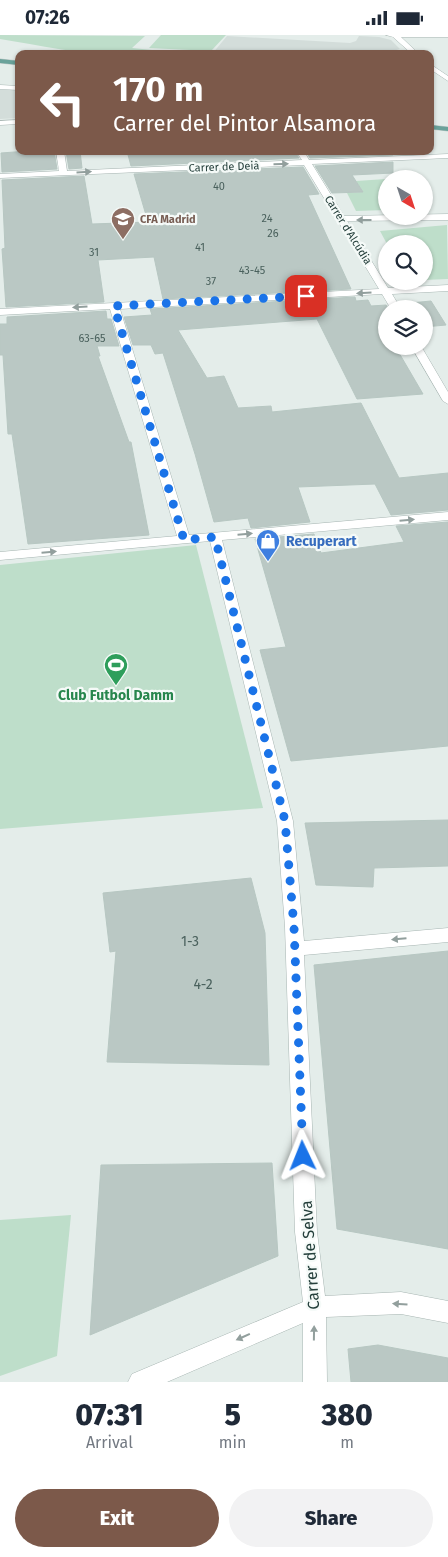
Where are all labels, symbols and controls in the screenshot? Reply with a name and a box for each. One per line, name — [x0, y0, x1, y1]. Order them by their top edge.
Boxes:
text: 07:26 — [25, 6, 70, 29]
text: 170 m — [113, 68, 204, 110]
icon: left — [30, 70, 95, 135]
text: Carrer del Pintor Alsamora — [113, 110, 376, 137]
street label: Carrer de Deià — [188, 159, 260, 175]
one-way arrow — [273, 160, 289, 168]
one-way arrow — [76, 168, 92, 176]
north arrow — [378, 170, 432, 225]
map controls — [378, 170, 433, 355]
house number: 40 — [213, 180, 225, 193]
street label: Carrer d'Alcúdia — [322, 193, 374, 267]
school or university icon: CFA Madrid — [110, 206, 136, 240]
house number: 24 — [262, 212, 273, 225]
place label: CFA Madrid — [140, 213, 196, 226]
one-way arrow — [356, 216, 372, 224]
house number: 26 — [267, 227, 279, 240]
button: search — [378, 235, 433, 290]
house number: 41 — [195, 241, 205, 254]
house number: 31 — [89, 246, 99, 259]
house number: 43-45 — [239, 264, 266, 277]
house number: 37 — [206, 275, 216, 288]
pin — [285, 275, 327, 317]
icon: arrive — [292, 282, 320, 310]
one-way arrow — [356, 289, 372, 297]
button: layers — [378, 300, 433, 355]
one-way arrow — [71, 304, 87, 312]
house number: 63-65 — [79, 332, 106, 345]
one-way arrow — [399, 516, 415, 524]
shop icon: Recuperart — [255, 528, 281, 562]
one-way arrow — [238, 530, 254, 538]
place label: Recuperart — [286, 533, 357, 550]
one-way arrow — [41, 548, 57, 556]
sports icon: Club Futbol Damm — [103, 652, 129, 686]
place label: Club Futbol Damm — [58, 687, 174, 704]
house number: 1-3 — [181, 933, 199, 950]
one-way arrow — [391, 935, 407, 943]
house number: 4-2 — [193, 976, 213, 993]
position arrow — [276, 1129, 328, 1181]
street label: Carrer de Selva — [297, 1200, 323, 1310]
one-way arrow — [392, 1300, 408, 1308]
one-way arrow — [310, 1325, 318, 1341]
one-way arrow — [236, 1333, 250, 1341]
text: 07:31 — [75, 1397, 144, 1433]
text: 5 — [224, 1397, 241, 1433]
text: 380 — [322, 1397, 373, 1433]
text: Arrival — [86, 1433, 133, 1452]
text: min — [219, 1433, 246, 1452]
text: m — [340, 1433, 354, 1452]
button: Exit — [15, 1489, 219, 1547]
button: Share — [229, 1489, 433, 1547]

